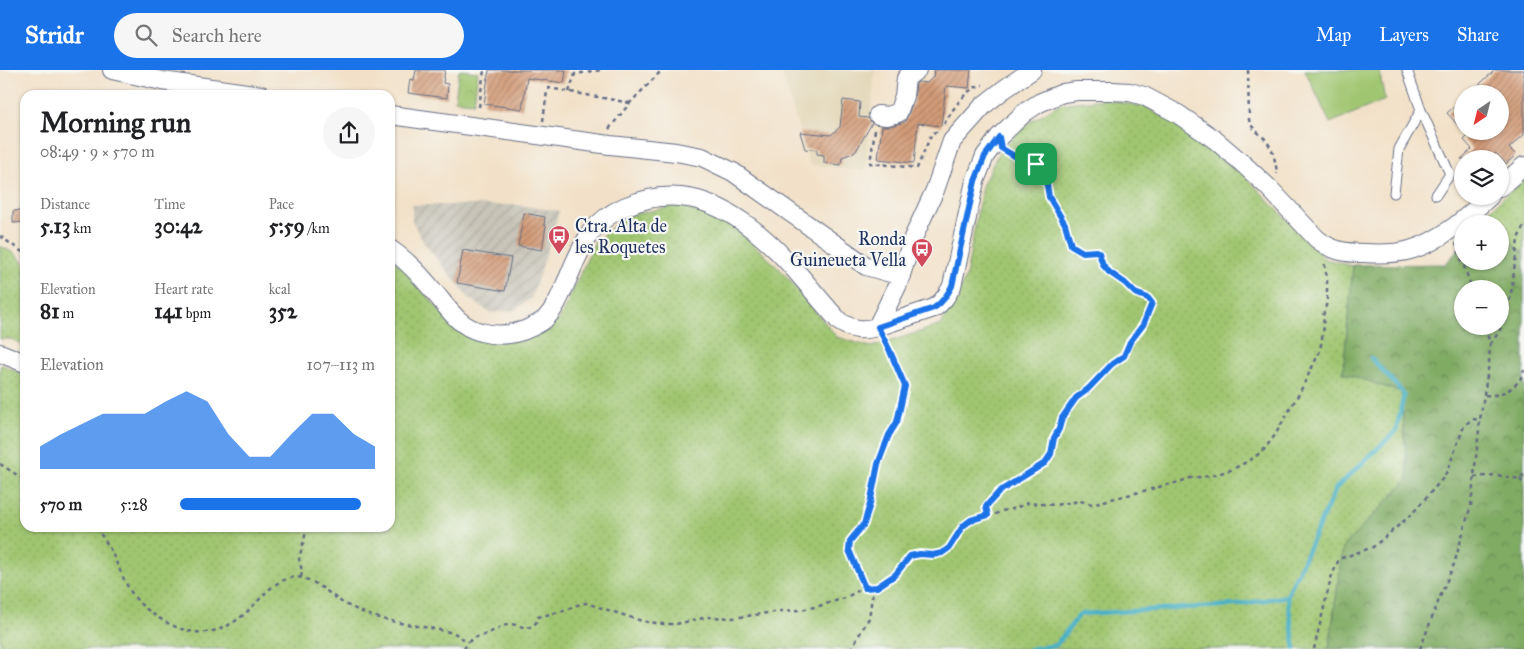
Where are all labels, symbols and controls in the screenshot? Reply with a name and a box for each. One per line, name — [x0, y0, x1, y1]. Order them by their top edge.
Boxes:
search box — [114, 13, 464, 58]
text: Stridr — [25, 20, 84, 50]
icon: search — [132, 21, 160, 49]
text: Search here — [172, 24, 262, 47]
text: Map — [1316, 24, 1351, 46]
text: Layers — [1379, 24, 1429, 46]
text: Share — [1457, 24, 1499, 46]
north arrow — [1454, 85, 1509, 140]
map controls — [1454, 85, 1509, 335]
text: Morning run — [40, 105, 191, 140]
button: share — [323, 107, 375, 159]
text: 08:49 · 9 × 570 m — [40, 142, 155, 161]
pin — [1015, 143, 1057, 185]
icon: arrive — [1022, 150, 1050, 178]
button: layers — [1454, 150, 1509, 205]
text: Distance — [40, 196, 90, 213]
text: Time — [154, 196, 185, 213]
text: Pace — [269, 196, 294, 213]
text: 5.13 — [40, 213, 70, 239]
text: 30:42 — [154, 213, 202, 239]
text: 5:59 — [269, 213, 305, 239]
place label: Ctra. Alta de les Roquetes — [575, 215, 667, 259]
button: + — [1454, 215, 1509, 270]
text: km — [70, 220, 92, 237]
text: /km — [305, 220, 330, 237]
bus stop icon: Ctra. Alta de les Roquetes — [547, 224, 571, 255]
place label: Ronda Guineueta Vella — [790, 228, 906, 271]
bus stop icon: Ronda Guineueta Vella — [910, 237, 934, 268]
button: − — [1454, 280, 1509, 335]
text: Elevation — [40, 281, 96, 298]
text: Heart rate — [154, 281, 213, 298]
text: kcal — [269, 281, 291, 298]
text: 81 — [40, 298, 59, 324]
text: 141 — [154, 298, 183, 324]
text: 352 — [269, 298, 297, 324]
text: m — [59, 305, 74, 322]
text: bpm — [183, 305, 211, 322]
text: Elevation — [40, 355, 104, 374]
text: 107–113 m — [307, 355, 375, 374]
text: 570 m — [40, 495, 82, 514]
text: 5:28 — [120, 495, 148, 514]

